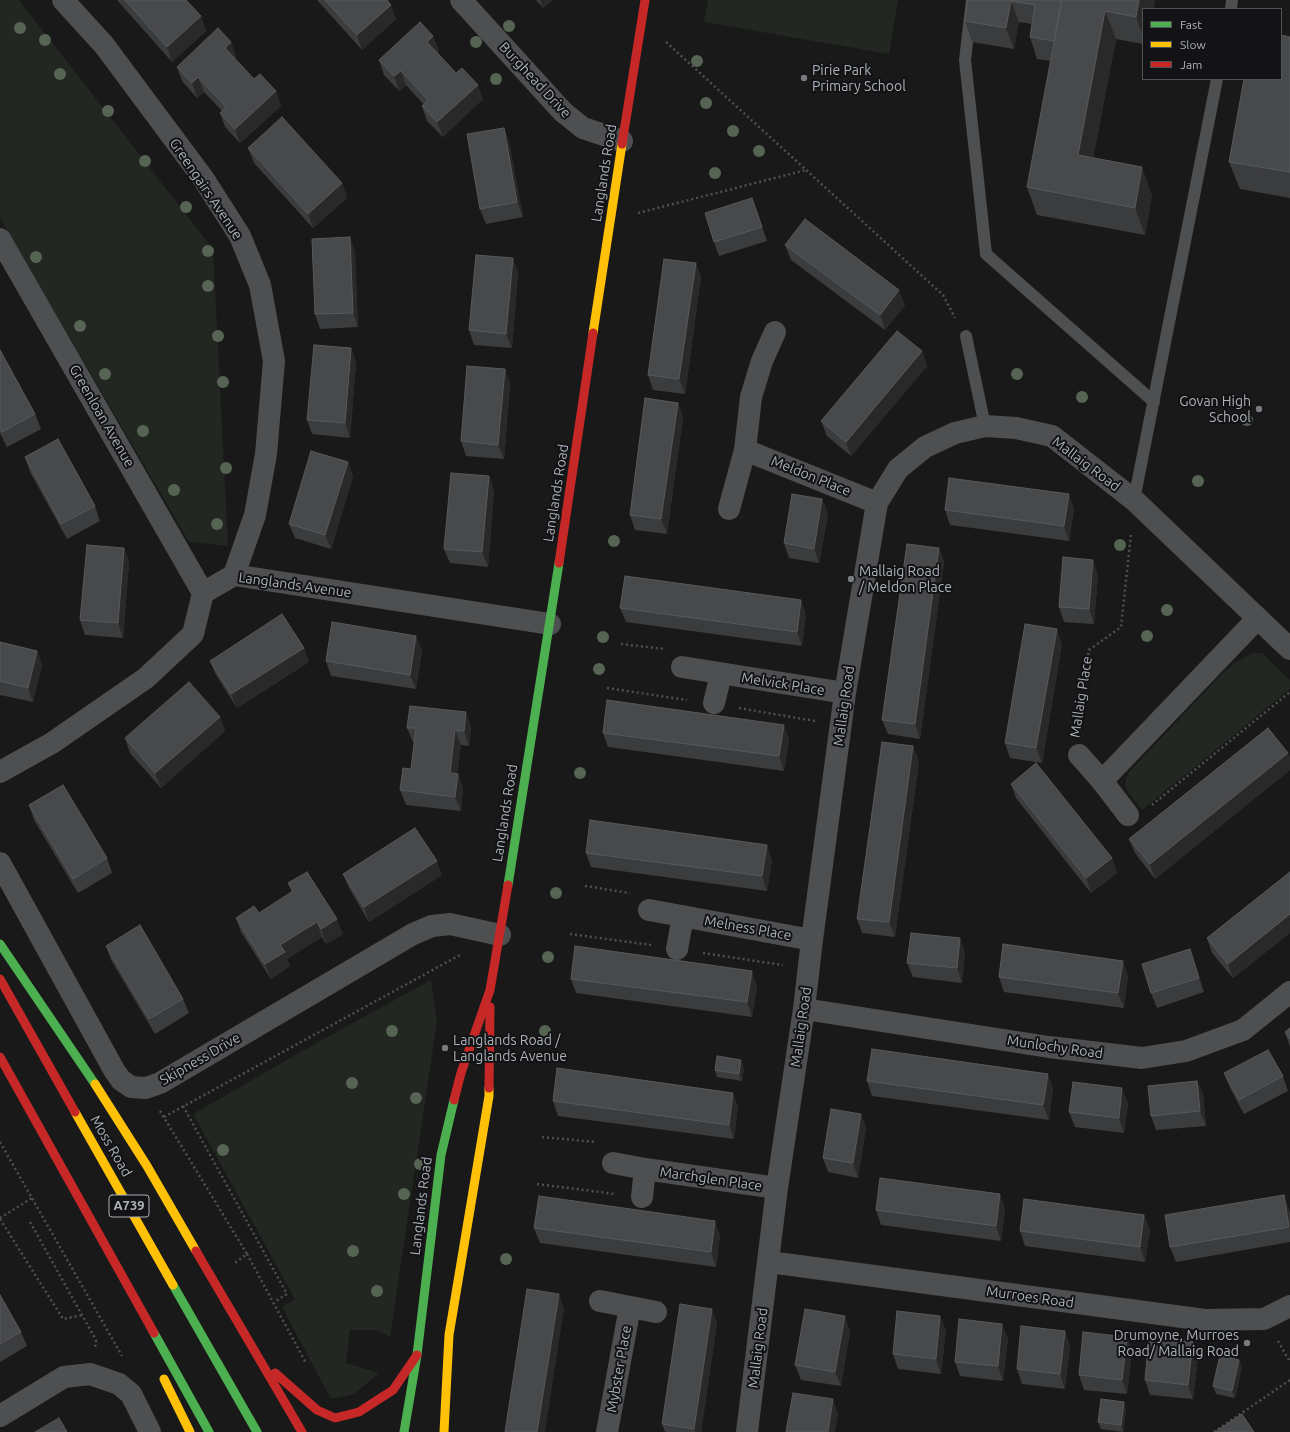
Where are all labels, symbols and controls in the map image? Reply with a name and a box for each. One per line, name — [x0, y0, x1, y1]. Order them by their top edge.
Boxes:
legend — [1142, 8, 1282, 80]
text: Fast — [1180, 18, 1202, 31]
text: Slow — [1180, 38, 1206, 51]
street label: Burghead Drive — [496, 39, 574, 121]
text: Jam — [1180, 58, 1202, 71]
place label: Pirie Park Primary School — [812, 62, 906, 94]
marker: Pirie Park Primary School — [799, 73, 809, 83]
street label: Langlands Road — [588, 123, 620, 223]
street label: Greengairs Avenue — [166, 135, 246, 243]
street label: Greenloan Avenue — [66, 362, 138, 470]
place label: Govan High School — [1179, 393, 1251, 426]
marker: Govan High School — [1254, 404, 1264, 414]
street label: Mallaig Road — [1049, 433, 1123, 495]
street label: Langlands Road — [540, 443, 572, 543]
street label: Meldon Place — [769, 452, 853, 500]
place label: Mallaig Road / Meldon Place — [859, 563, 952, 596]
street label: Langlands Avenue — [237, 569, 353, 601]
marker: Mallaig Road / Meldon Place — [846, 574, 856, 584]
street label: Mallaig Place — [1066, 655, 1096, 739]
street label: Mallaig Road — [830, 665, 858, 747]
street label: Melvick Place — [740, 669, 826, 699]
street label: Langlands Road — [489, 763, 521, 863]
street label: Melness Place — [703, 912, 793, 944]
street label: Mallaig Road — [787, 986, 815, 1068]
street label: Skipness Drive — [157, 1029, 243, 1089]
place label: Langlands Road / Langlands Avenue — [453, 1032, 567, 1064]
street label: Munlochy Road — [1006, 1032, 1104, 1062]
marker: Langlands Road / Langlands Avenue — [440, 1043, 450, 1053]
street label: Moss Road — [87, 1112, 135, 1180]
street label: Langlands Road — [407, 1156, 435, 1256]
street label: Marchglen Place — [659, 1163, 763, 1195]
road number: A739 — [109, 1195, 149, 1217]
street label: Murroes Road — [985, 1283, 1075, 1311]
street label: Mallaig Road — [745, 1307, 771, 1389]
street label: Mybster Place — [603, 1324, 635, 1414]
place label: Drumoyne, Murroes Road/ Mallaig Road — [1114, 1327, 1239, 1360]
marker: Drumoyne, Murroes Road/ Mallaig Road — [1242, 1338, 1252, 1348]

